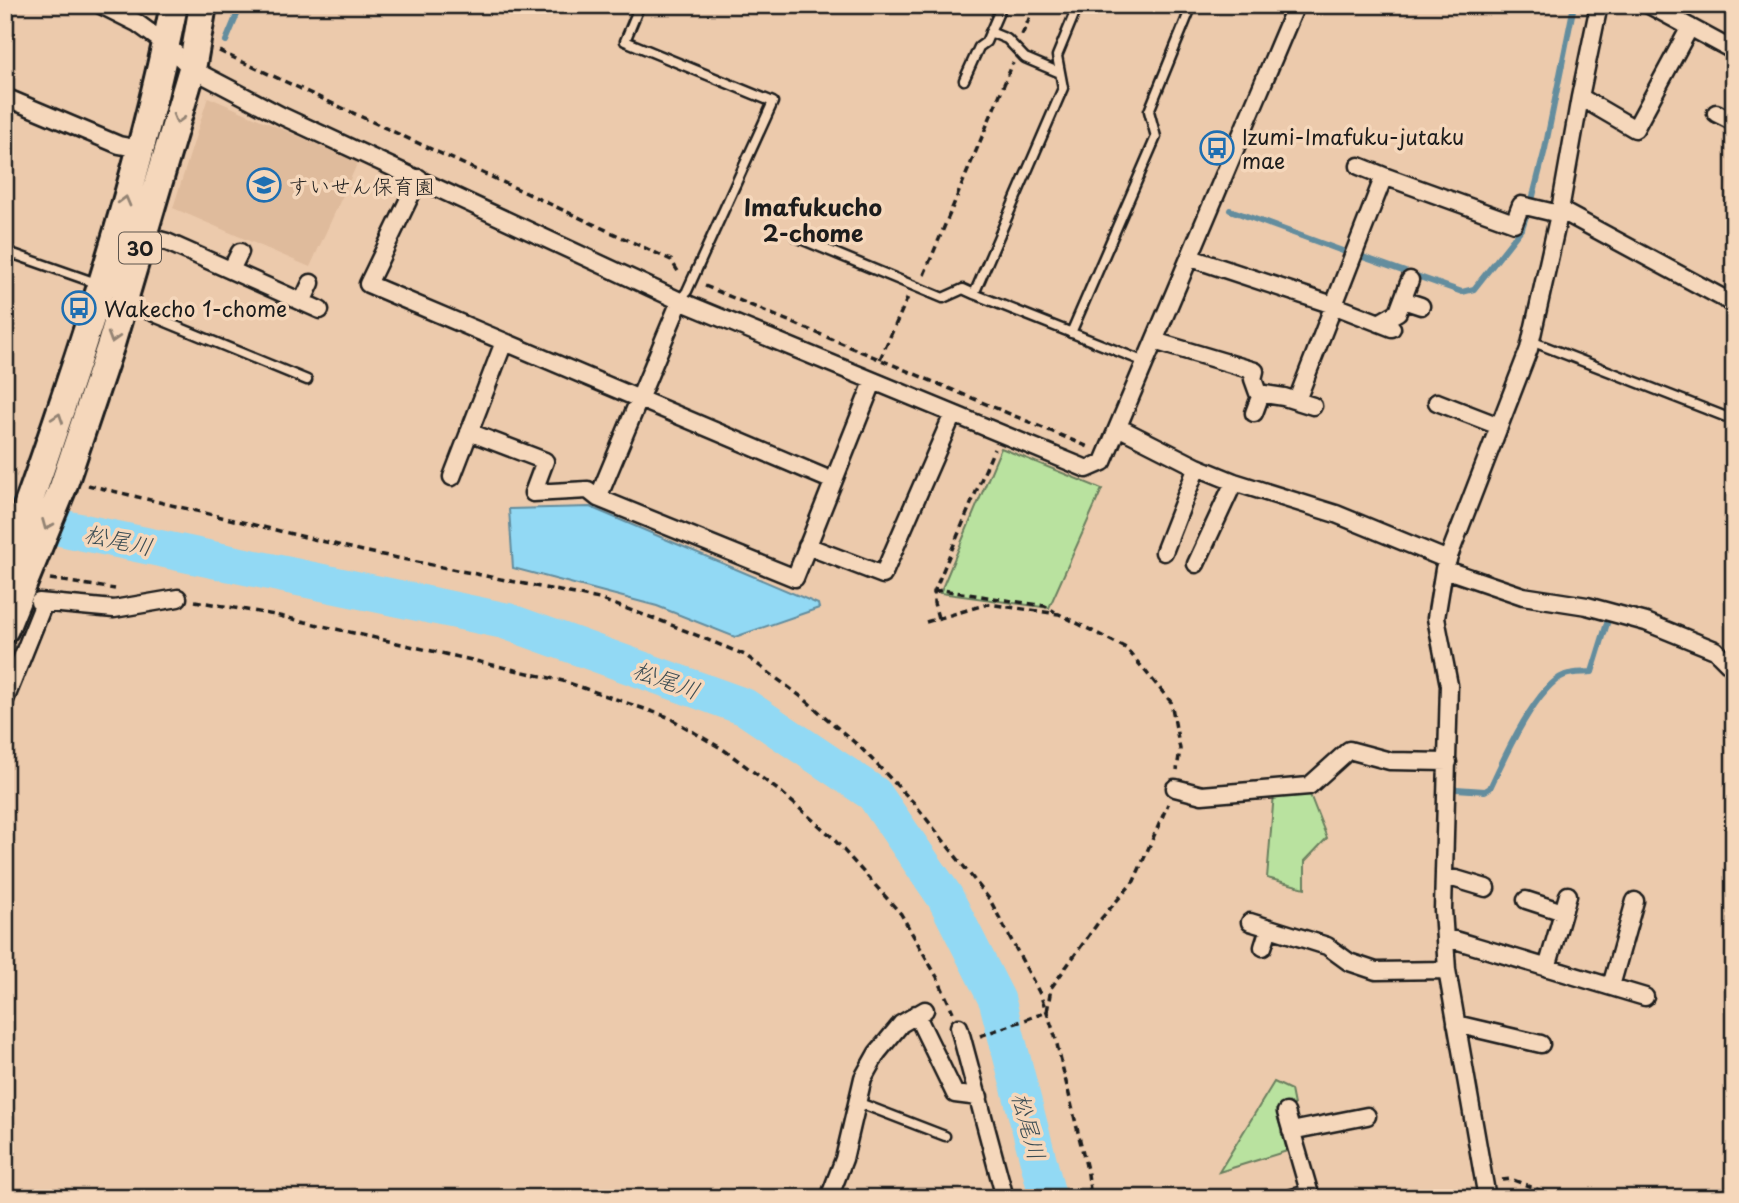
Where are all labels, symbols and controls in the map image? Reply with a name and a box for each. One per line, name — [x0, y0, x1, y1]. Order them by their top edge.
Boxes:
one-way arrow — [171, 113, 186, 125]
place label: Izumi-Imafuku-jutaku mae — [1242, 120, 1464, 176]
bus stop icon: Izumi-Imafuku-jutaku mae — [1198, 129, 1236, 167]
school or university icon: すいせん保育園 — [245, 166, 283, 204]
place label: すいせん保育園 — [288, 169, 435, 201]
district label: Imafukucho 2-chome — [744, 189, 882, 250]
one-way arrow — [117, 195, 132, 207]
road number: 30 — [119, 232, 161, 264]
bus stop icon: Wakecho 1-chome — [60, 289, 98, 327]
place label: Wakecho 1-chome — [104, 292, 287, 324]
one-way arrow — [107, 331, 122, 343]
one-way arrow — [50, 413, 64, 425]
water label: 松尾川 — [82, 515, 156, 563]
one-way arrow — [41, 518, 55, 531]
water label: 松尾川 — [629, 651, 705, 707]
water label: 松尾川 — [1004, 1088, 1056, 1164]

